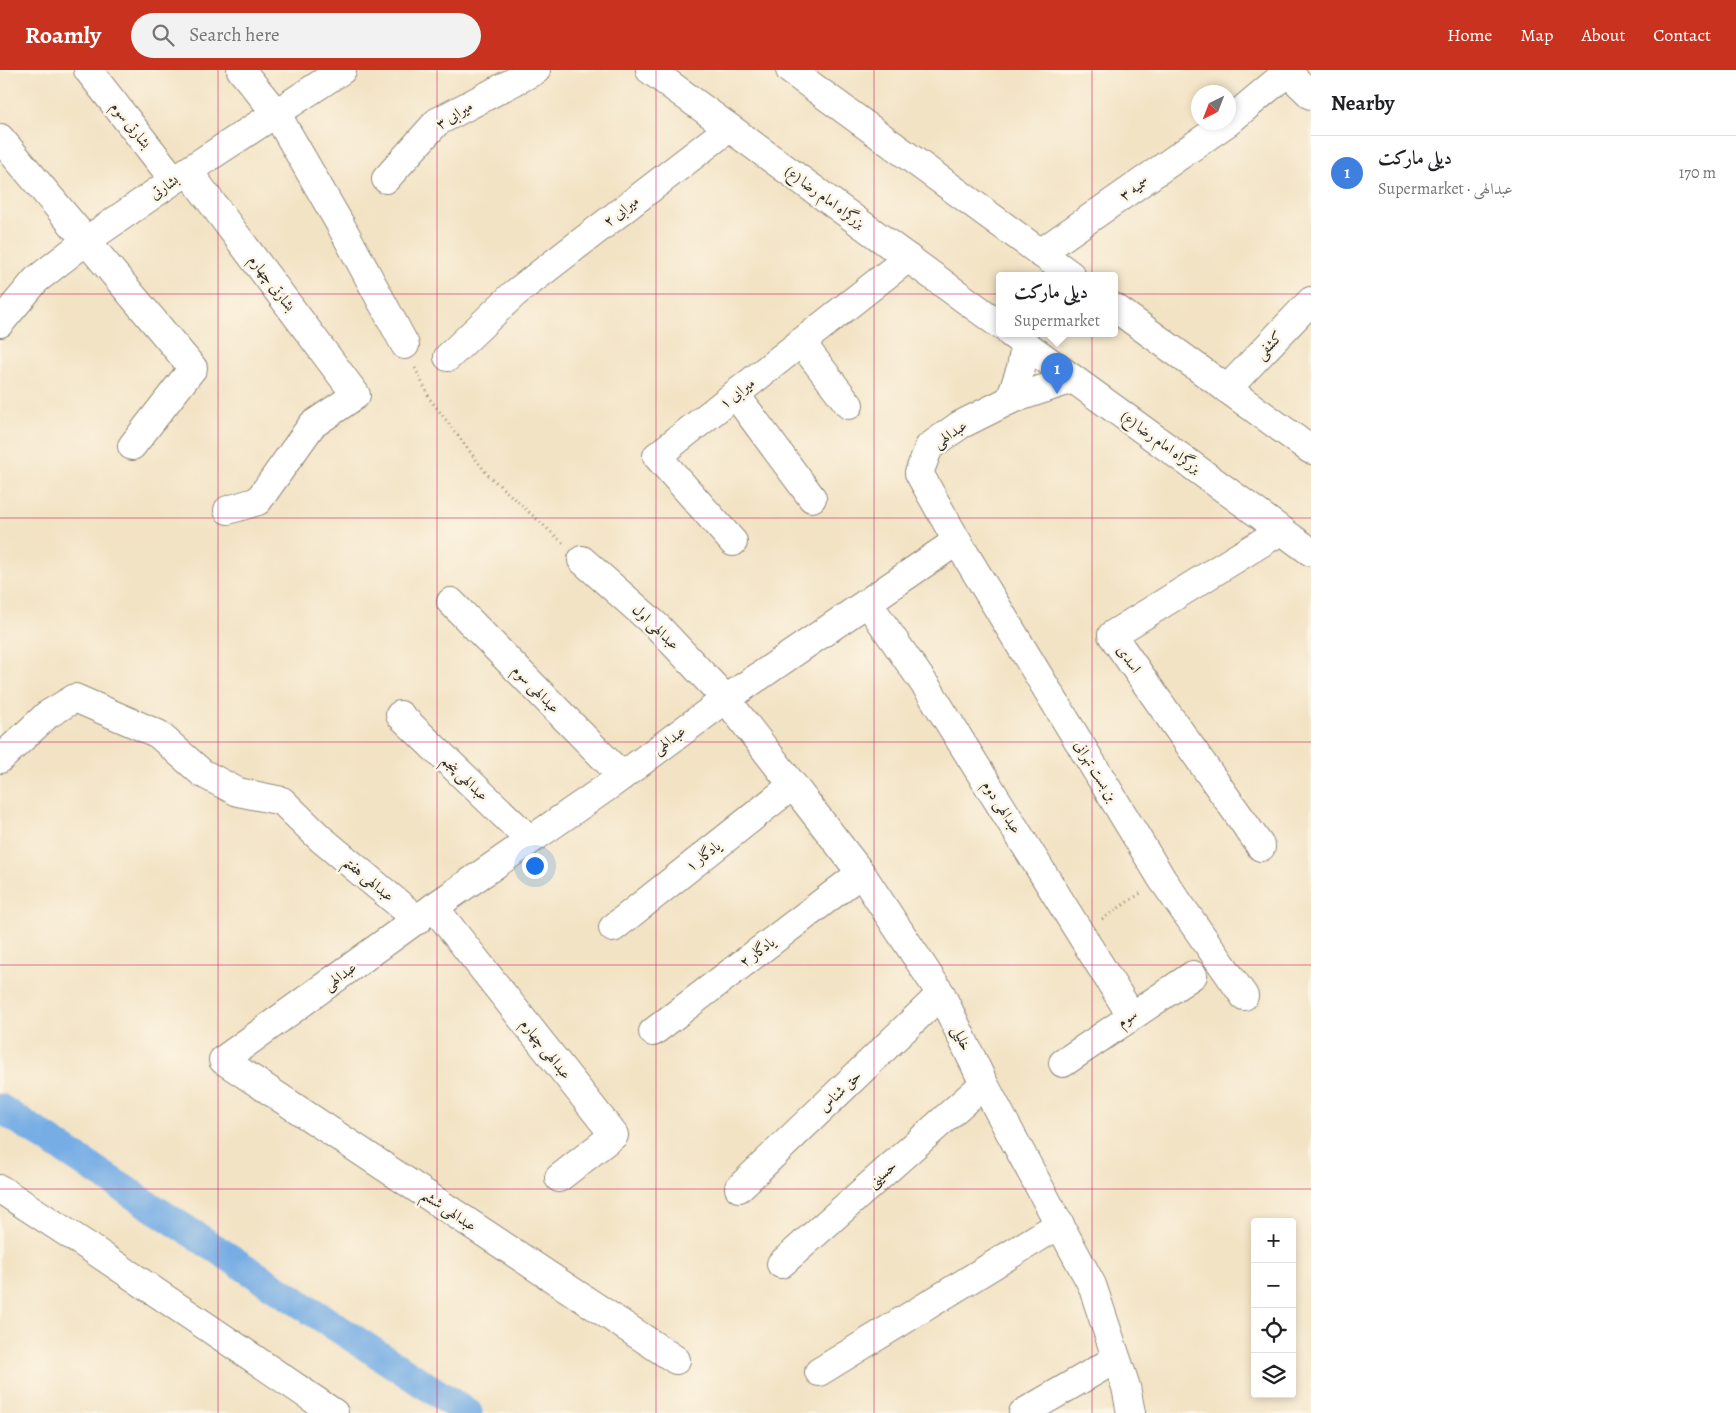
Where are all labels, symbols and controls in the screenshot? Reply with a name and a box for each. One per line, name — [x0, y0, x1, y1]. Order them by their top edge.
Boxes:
search box — [131, 13, 481, 58]
text: Roamly — [25, 19, 101, 51]
icon: search — [149, 21, 177, 49]
text: Search here — [189, 22, 280, 48]
text: Home — [1447, 23, 1492, 47]
text: Map — [1520, 23, 1553, 47]
text: About — [1581, 23, 1625, 47]
text: Contact — [1653, 23, 1711, 47]
north arrow — [1191, 85, 1236, 130]
text: Nearby — [1331, 89, 1394, 117]
street label: میرابی ۳ — [432, 96, 477, 135]
street label: بشارتی سوم — [104, 97, 156, 155]
text: دیلی مارکت — [1378, 145, 1452, 171]
street label: بزرگراه امام رضا (ع) — [779, 161, 869, 236]
text: 1 — [1344, 162, 1350, 184]
text: 170 m — [1679, 162, 1716, 184]
street label: بشارتی — [146, 170, 183, 204]
street label: سمیه ۳ — [1115, 171, 1153, 205]
text: Supermarket · عبدالهی — [1378, 178, 1513, 200]
street label: میرابی ۲ — [599, 191, 644, 232]
street label: بشارتی چهارم — [242, 251, 300, 318]
popup — [996, 272, 1118, 337]
text: دیلی مارکت — [1014, 279, 1088, 305]
text: Supermarket — [1014, 310, 1100, 332]
street label: کشفی — [1251, 327, 1288, 364]
pin: 1 — [1041, 353, 1073, 394]
street label: میرابی ۱ — [715, 373, 760, 414]
street label: بزرگراه امام رضا (ع) — [1115, 406, 1205, 481]
street label: عبدالهی — [929, 415, 971, 453]
street label: عبدالهی اول — [627, 600, 684, 655]
street label: اسدی — [1112, 641, 1146, 677]
street label: عبدالهی سوم — [506, 660, 564, 720]
street label: عبدالهی — [648, 721, 690, 760]
street label: بن بست تهرانی — [1070, 737, 1122, 806]
street label: عبدالهی پنجم — [434, 751, 493, 808]
street label: عبدالهی دوم — [975, 777, 1026, 839]
street label: یادگار ۱ — [681, 835, 726, 876]
street label: عبدالهی هفتم — [336, 852, 399, 910]
your location — [522, 853, 548, 879]
street label: یادگار ۲ — [735, 931, 780, 972]
street label: عبدالهی — [319, 957, 361, 996]
street label: سوم — [1113, 1004, 1143, 1035]
street label: عبدالهی چهارم — [514, 1015, 576, 1085]
street label: خلیلی — [947, 1022, 976, 1054]
street label: حق شناس — [814, 1066, 866, 1116]
street label: حسینی — [863, 1156, 902, 1193]
street label: عبدالهی ششم — [415, 1184, 481, 1240]
map controls — [1251, 1218, 1296, 1398]
button: + — [1251, 1218, 1296, 1263]
button: − — [1251, 1263, 1296, 1308]
button: locate — [1251, 1308, 1296, 1353]
button: layers — [1251, 1353, 1296, 1398]

